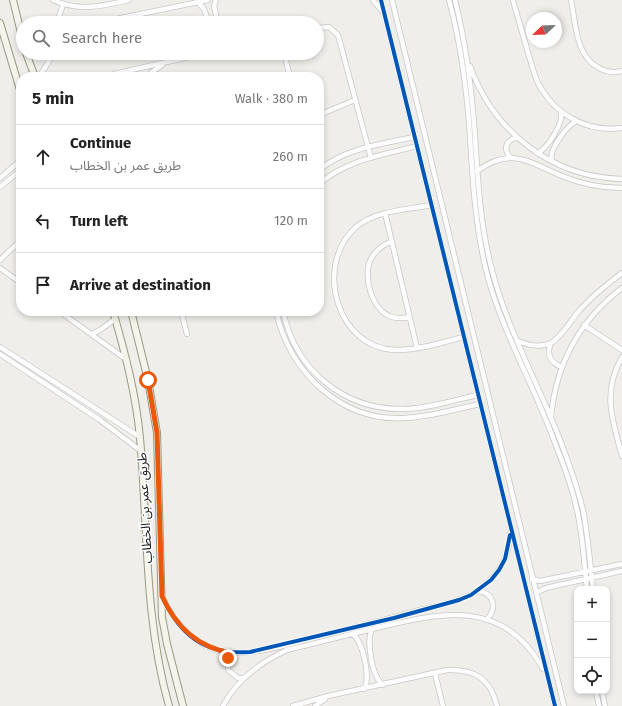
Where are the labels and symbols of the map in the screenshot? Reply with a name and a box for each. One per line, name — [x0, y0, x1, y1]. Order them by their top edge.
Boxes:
north arrow — [526, 12, 562, 48]
route start — [139, 371, 157, 389]
street label: طريق عمر بن الخطاب — [134, 452, 156, 564]
route end — [219, 649, 237, 667]

